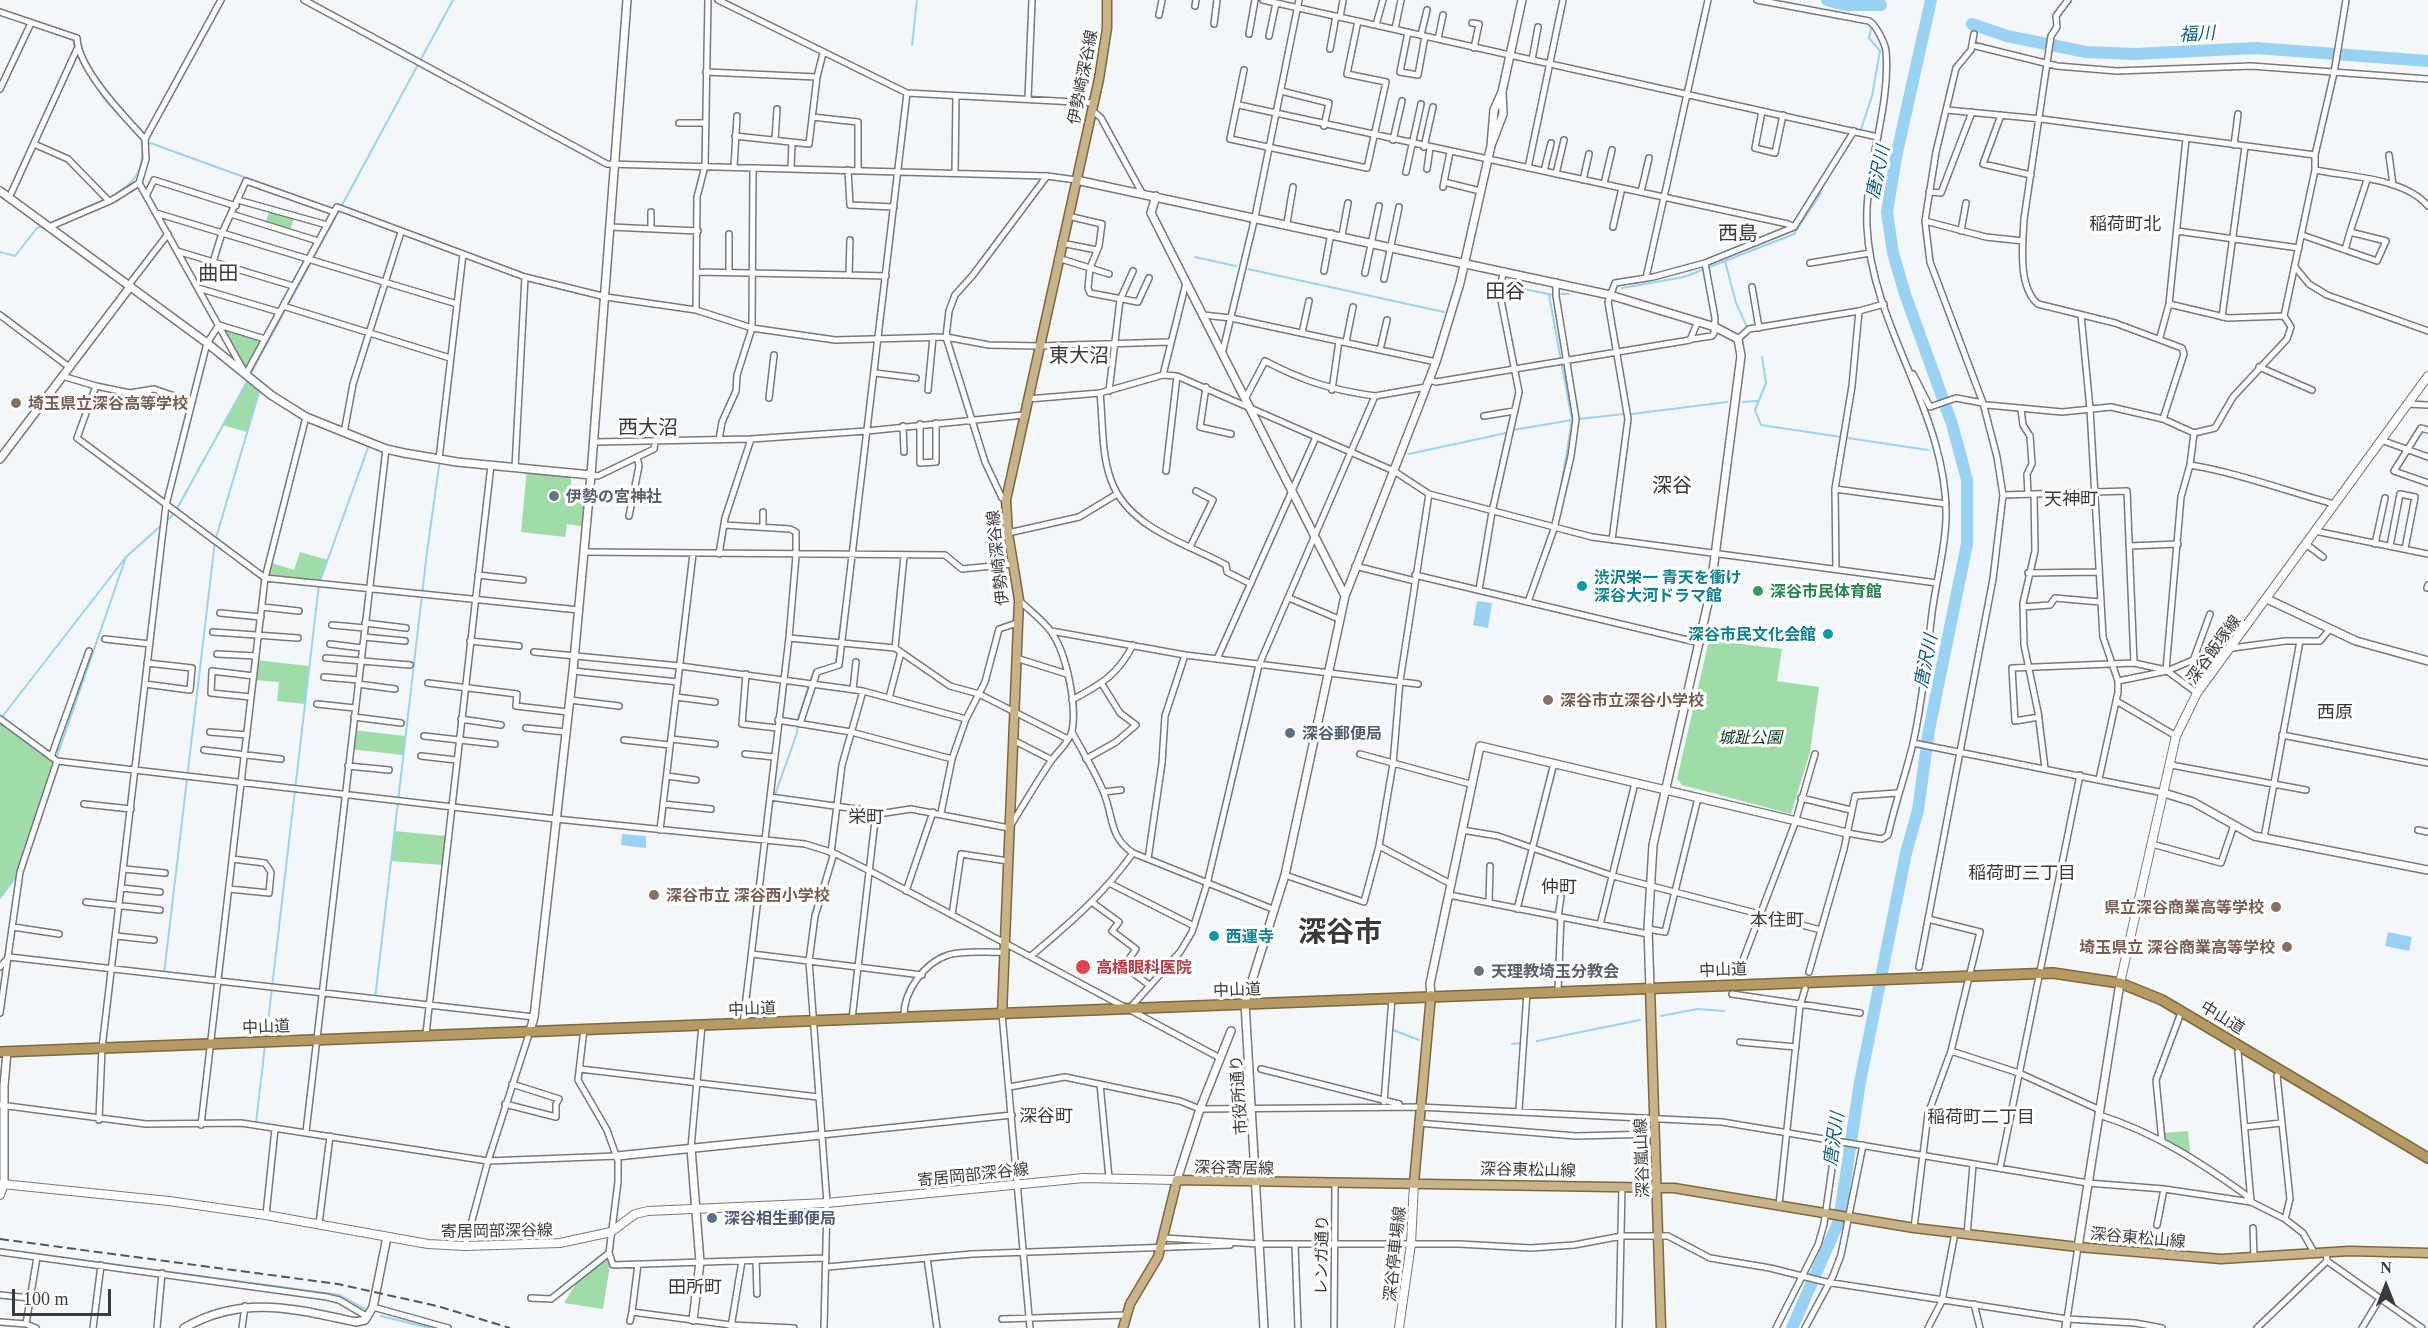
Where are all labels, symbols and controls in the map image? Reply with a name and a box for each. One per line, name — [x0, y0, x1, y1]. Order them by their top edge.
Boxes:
water label: 福川 — [2178, 21, 2216, 45]
street label: 伊勢崎深谷線 — [1063, 28, 1101, 126]
water label: 唐沢川 — [1861, 143, 1893, 201]
district label: 稲荷町北 — [2089, 212, 2161, 234]
district label: 西島 — [1718, 220, 1758, 244]
district label: 曲田 — [198, 260, 238, 284]
district label: 田谷 — [1485, 278, 1525, 302]
district label: 東大沼 — [1049, 342, 1109, 366]
place label: 埼玉県立深谷高等学校 — [28, 393, 188, 413]
marker: 埼玉県立深谷高等学校 — [9, 396, 23, 410]
district label: 西大沼 — [618, 414, 678, 438]
district label: 深谷 — [1652, 472, 1692, 496]
place label: 伊勢の宮神社 — [566, 486, 662, 506]
district label: 天神町 — [2044, 487, 2098, 509]
marker: 伊勢の宮神社 — [547, 489, 561, 503]
street label: 伊勢崎深谷線 — [982, 509, 1012, 607]
place label: 渋沢栄一 青天を衝け 深谷大河ドラマ館 — [1594, 567, 1742, 605]
marker: 渋沢栄一 青天を衝け 深谷大河ドラマ館 — [1575, 579, 1589, 593]
place label: 深谷市民体育館 — [1770, 581, 1882, 601]
marker: 深谷市民体育館 — [1751, 584, 1765, 598]
street label: 深谷飯塚線 — [2182, 611, 2244, 687]
place label: 深谷市民文化会館 — [1688, 624, 1816, 644]
marker: 深谷市民文化会館 — [1821, 627, 1835, 641]
water label: 唐沢川 — [1909, 632, 1941, 690]
place label: 深谷市立深谷小学校 — [1560, 690, 1704, 710]
marker: 深谷市立深谷小学校 — [1541, 693, 1555, 707]
district label: 西原 — [2317, 700, 2353, 722]
place label: 深谷郵便局 — [1302, 723, 1382, 743]
marker: 深谷郵便局 — [1283, 726, 1297, 740]
park label: 城趾公園 — [1718, 727, 1782, 747]
district label: 栄町 — [848, 805, 884, 827]
district label: 稲荷町三丁目 — [1968, 861, 2076, 883]
district label: 仲町 — [1541, 875, 1577, 897]
place label: 深谷市立 深谷西小学校 — [666, 885, 830, 905]
marker: 深谷市立 深谷西小学校 — [647, 888, 661, 902]
place label: 県立深谷商業高等学校 — [2104, 897, 2264, 917]
marker: 県立深谷商業高等学校 — [2269, 900, 2283, 914]
district label: 本住町 — [1750, 908, 1804, 930]
district label: 深谷市 — [1298, 913, 1382, 947]
place label: 西運寺 — [1226, 926, 1274, 946]
marker: 西運寺 — [1207, 929, 1221, 943]
place label: 埼玉県立 深谷商業高等学校 — [2079, 937, 2275, 957]
marker: 埼玉県立 深谷商業高等学校 — [2280, 940, 2294, 954]
place label: 高橋眼科医院 — [1096, 957, 1192, 977]
marker: 高橋眼科医院 — [1074, 958, 1092, 976]
street label: 中山道 — [1699, 959, 1747, 979]
place label: 天理教埼玉分教会 — [1491, 961, 1619, 981]
marker: 天理教埼玉分教会 — [1472, 964, 1486, 978]
street label: 中山道 — [1213, 979, 1261, 999]
street label: 中山道 — [2197, 996, 2249, 1038]
street label: 中山道 — [728, 998, 776, 1018]
street label: 中山道 — [242, 1016, 290, 1036]
street label: 市役所通り — [1226, 1054, 1250, 1136]
district label: 深谷町 — [1019, 1104, 1073, 1126]
district label: 稲荷町二丁目 — [1927, 1105, 2035, 1127]
water label: 唐沢川 — [1819, 1111, 1847, 1167]
street label: 深谷嵐山線 — [1630, 1118, 1652, 1198]
street label: 深谷寄居線 — [1194, 1157, 1274, 1177]
street label: 寄居岡部深谷線 — [916, 1159, 1030, 1189]
street label: 深谷東松山線 — [1480, 1159, 1576, 1179]
street label: 深谷停車場線 — [1379, 1205, 1409, 1303]
place label: 深谷相生郵便局 — [724, 1208, 836, 1228]
marker: 深谷相生郵便局 — [705, 1211, 719, 1225]
street label: レンガ通り — [1311, 1215, 1331, 1295]
street label: 寄居岡部深谷線 — [441, 1219, 553, 1241]
street label: 深谷東松山線 — [2089, 1223, 2187, 1251]
north arrow — [2356, 1256, 2416, 1316]
text: N — [2380, 1259, 2392, 1276]
district label: 田所町 — [668, 1275, 722, 1297]
scale bar — [15, 1277, 114, 1315]
text: 100 m — [23, 1289, 69, 1309]

